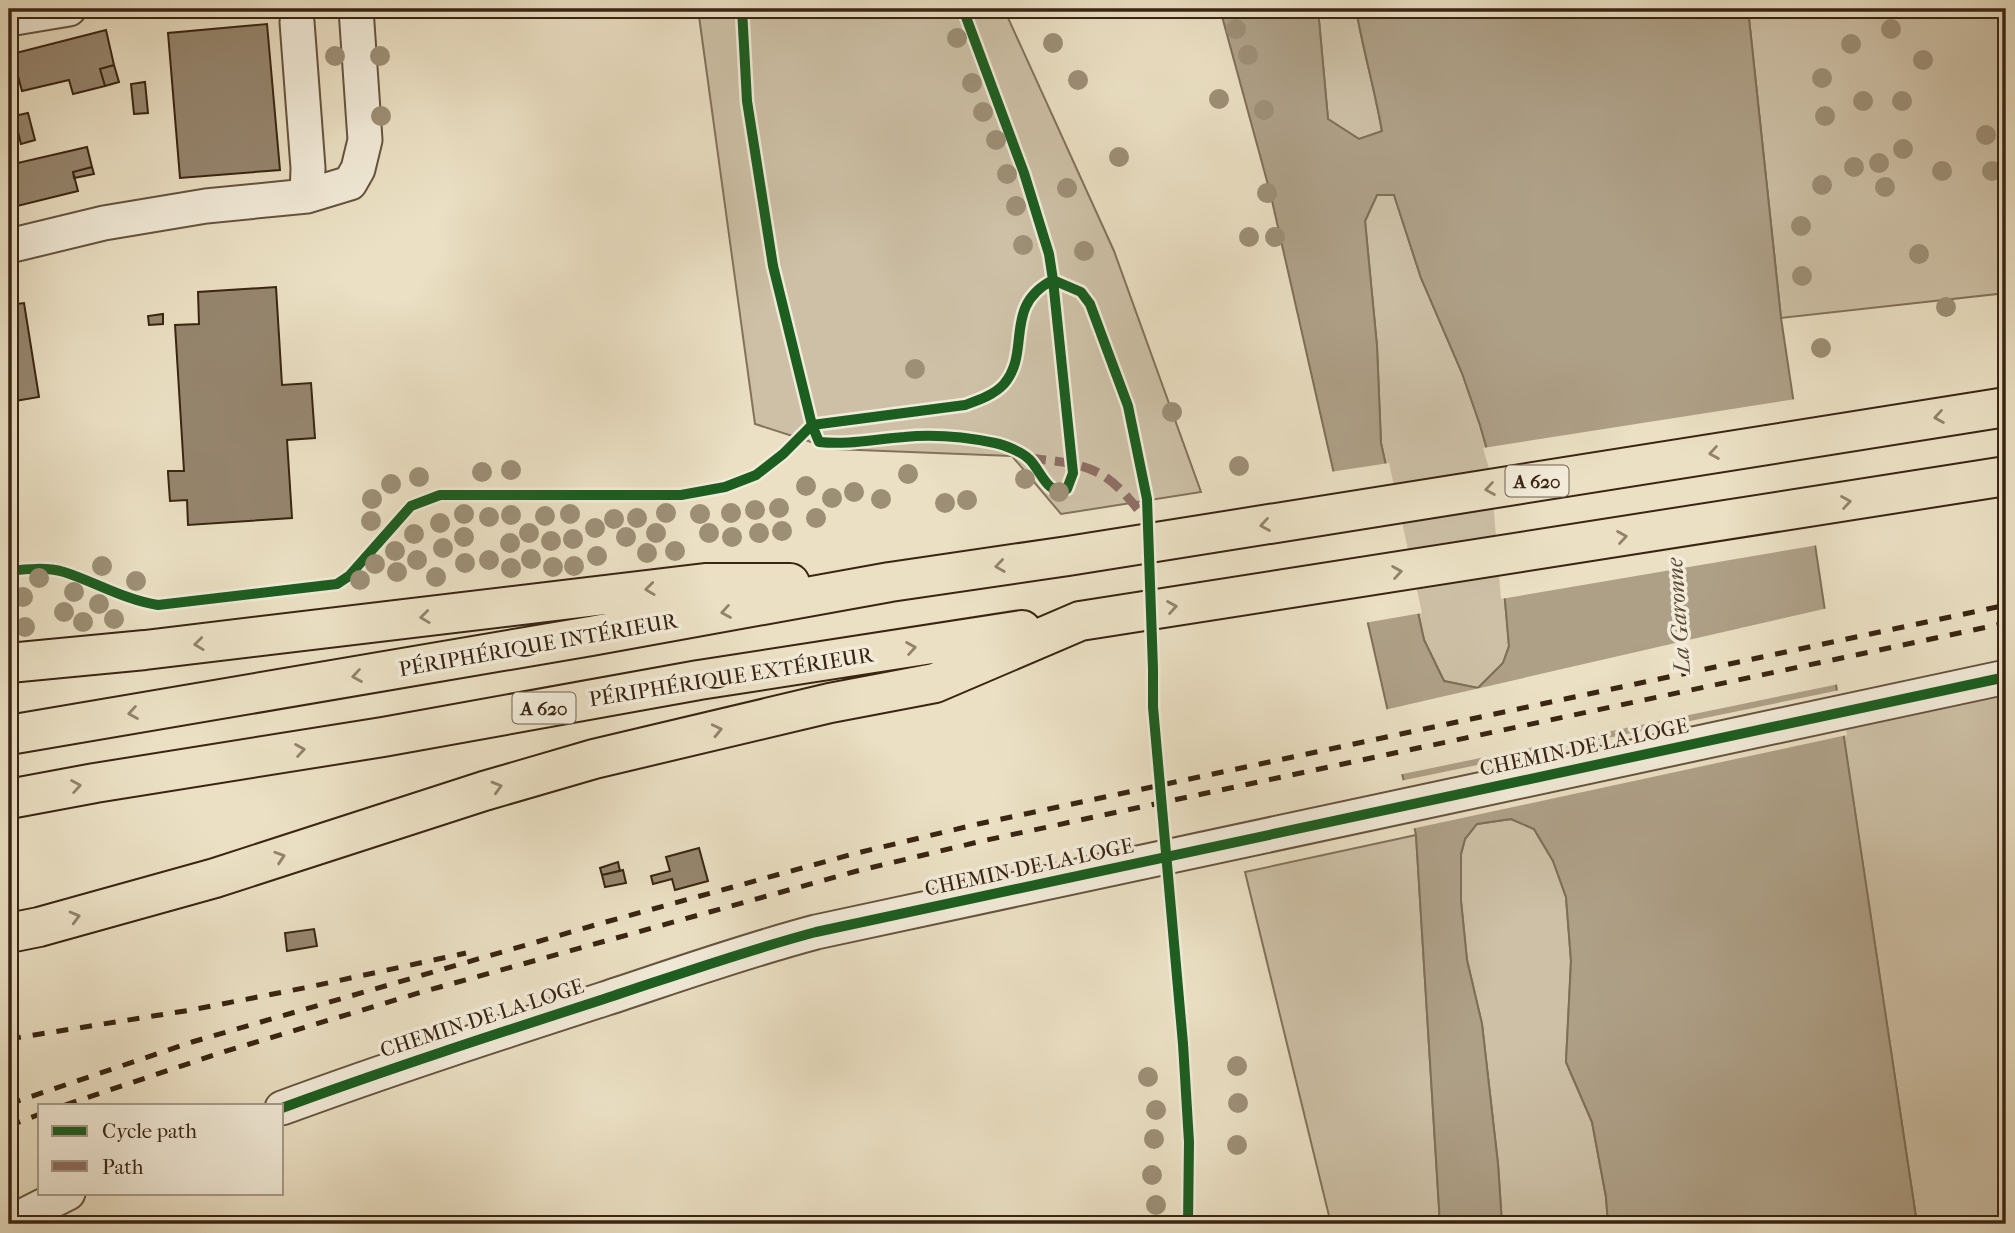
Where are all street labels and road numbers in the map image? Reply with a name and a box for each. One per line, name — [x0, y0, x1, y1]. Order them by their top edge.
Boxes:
road number: A 620 — [1506, 466, 1568, 496]
street label: PÉRIPHÉRIQUE INTÉRIEUR — [397, 609, 680, 681]
street label: PÉRIPHÉRIQUE EXTÉRIEUR — [587, 643, 876, 711]
road number: A 620 — [512, 692, 576, 723]
street label: CHEMIN DE LA LOGE — [1478, 713, 1691, 781]
street label: CHEMIN DE LA LOGE — [923, 833, 1136, 901]
street label: CHEMIN DE LA LOGE — [377, 974, 587, 1062]

